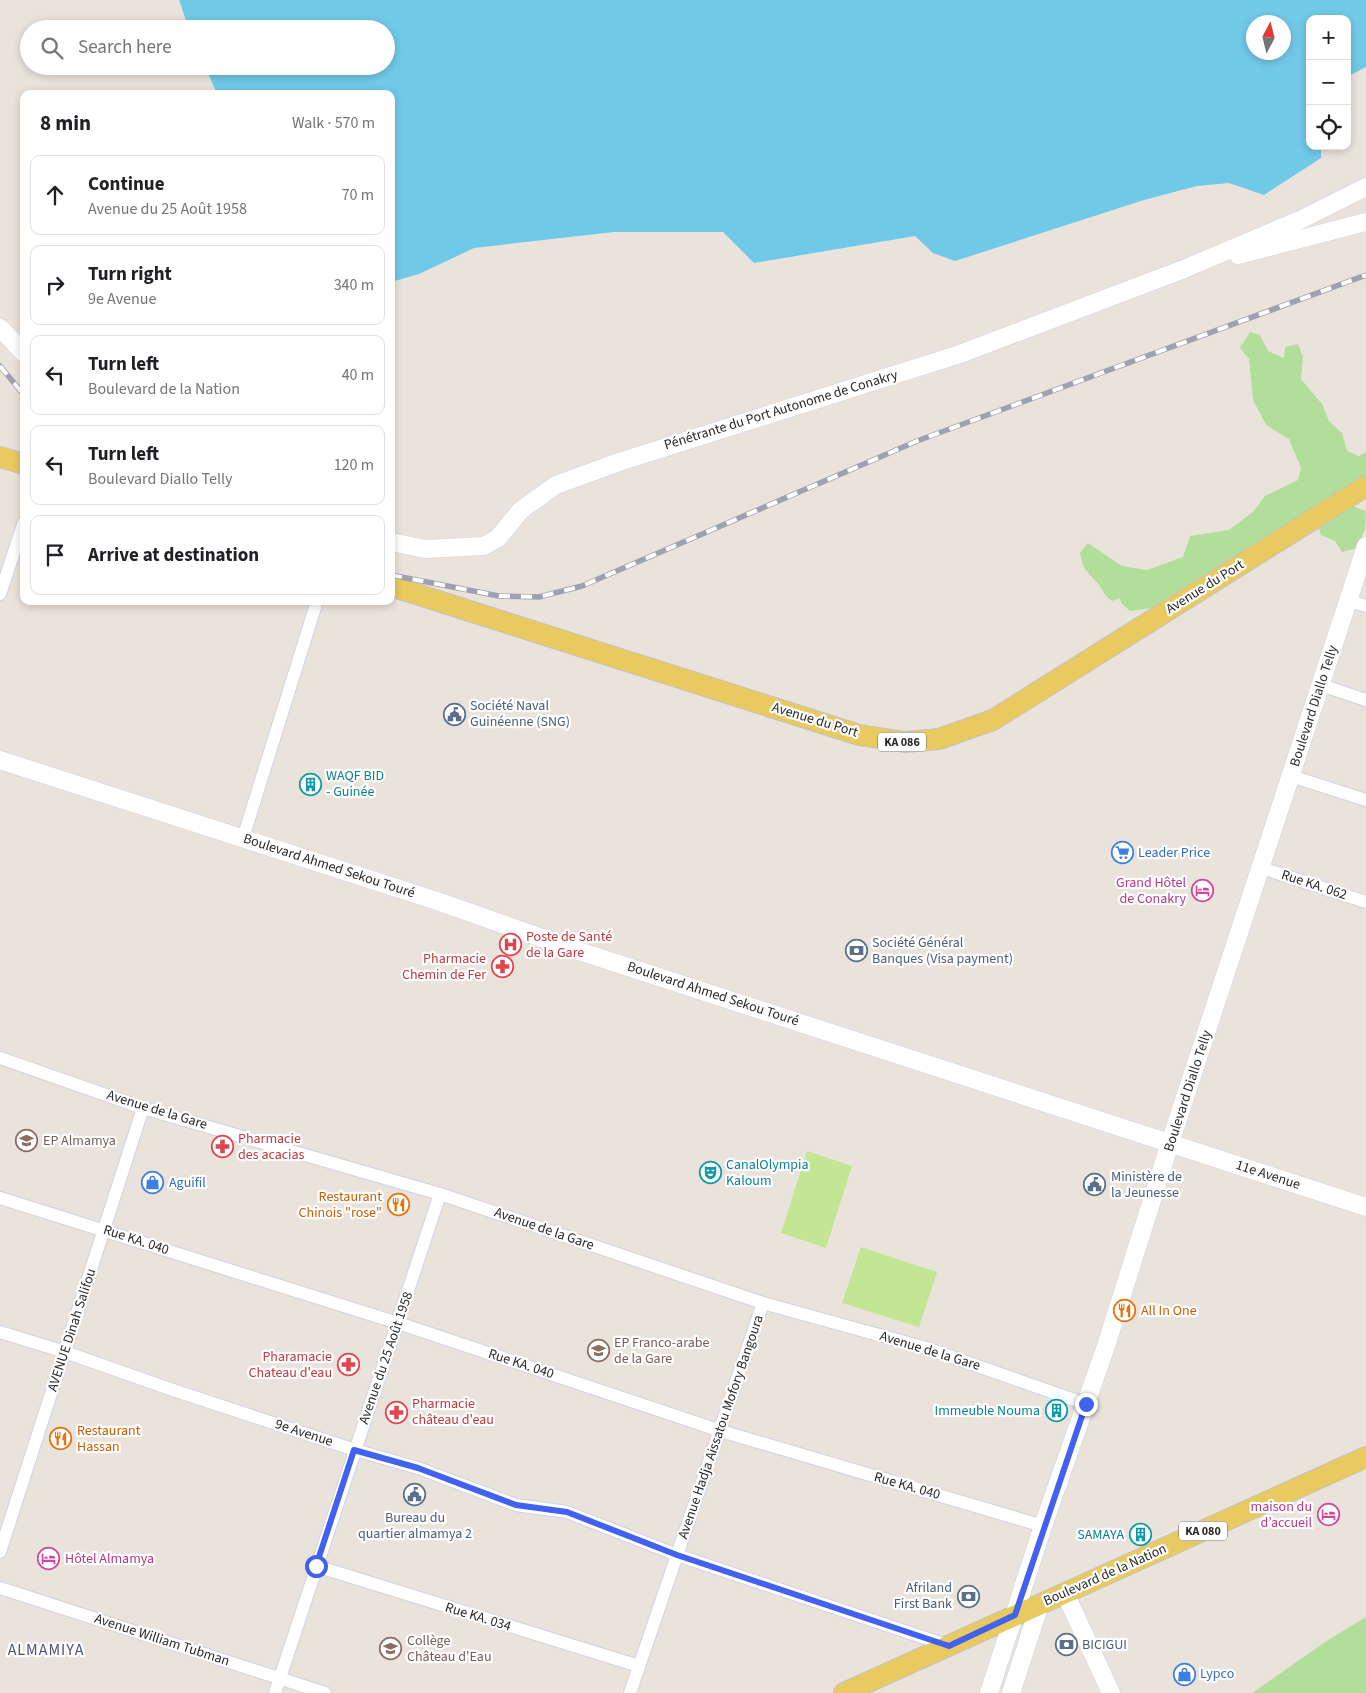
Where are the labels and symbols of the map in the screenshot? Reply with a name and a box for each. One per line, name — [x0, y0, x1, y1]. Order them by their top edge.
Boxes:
north arrow — [1246, 15, 1291, 60]
street label: Pénétrante du Port Autonome de Conakry — [662, 365, 901, 455]
street label: Avenue du Port — [1162, 555, 1248, 619]
street label: Boulevard Diallo Telly — [1285, 642, 1343, 769]
place label: Société Naval Guinéenne (SNG) — [470, 696, 570, 732]
street label: Avenue du Port — [770, 697, 861, 743]
public building icon: Société Naval Guinéenne (SNG) — [442, 702, 466, 726]
road number: KA 086 — [878, 732, 926, 752]
place label: WAQF BID - Guinée — [326, 766, 384, 802]
building icon: WAQF BID - Guinée — [298, 772, 322, 796]
street label: Boulevard Ahmed Sekou Touré — [241, 829, 417, 903]
supermarket icon: Leader Price — [1110, 841, 1134, 865]
place label: Leader Price — [1138, 843, 1210, 863]
street label: Rue KA. 062 — [1279, 865, 1349, 905]
place label: Grand Hôtel de Conakry — [1116, 873, 1186, 909]
hotel icon: Grand Hôtel de Conakry — [1190, 879, 1214, 903]
place label: Poste de Santé de la Gare — [526, 927, 612, 963]
hospital icon: Poste de Santé de la Gare — [498, 933, 522, 957]
place label: Société Général Banques (Visa payment) — [872, 933, 1013, 969]
bank icon: Société Général Banques (Visa payment) — [844, 939, 868, 963]
place label: Pharmacie Chemin de Fer — [402, 949, 486, 985]
pharmacy icon: Pharmacie Chemin de Fer — [490, 955, 514, 979]
street label: Boulevard Ahmed Sekou Touré — [625, 957, 801, 1031]
street label: Boulevard Diallo Telly — [1159, 1027, 1217, 1154]
street label: Avenue de la Gare — [104, 1085, 210, 1135]
school or university icon: EP Almamya — [15, 1129, 39, 1153]
place label: Pharmacie des acacias — [238, 1129, 305, 1165]
place label: EP Almamya — [43, 1131, 116, 1151]
pharmacy icon: Pharmacie des acacias — [210, 1135, 234, 1159]
place label: CanalOlympia Kaloum — [726, 1155, 809, 1191]
street label: 11e Avenue — [1233, 1155, 1303, 1195]
theatre icon: CanalOlympia Kaloum — [698, 1161, 722, 1185]
place label: Ministère de la Jeunesse — [1111, 1167, 1182, 1203]
shop icon: Aguifil — [141, 1171, 165, 1195]
place label: Aguifil — [169, 1173, 206, 1193]
public building icon: Ministère de la Jeunesse — [1083, 1173, 1107, 1197]
place label: Restaurant Chinois "rose" — [299, 1187, 382, 1223]
restaurant icon: Restaurant Chinois "rose" — [386, 1193, 410, 1217]
street label: Avenue de la Gare — [491, 1203, 597, 1255]
street label: Rue KA. 040 — [101, 1220, 171, 1260]
street label: AVENUE Dinah Salifou — [43, 1266, 101, 1394]
street label: Avenue du 25 Août 1958 — [354, 1289, 418, 1427]
restaurant icon: All In One — [1113, 1299, 1137, 1323]
place label: All In One — [1141, 1301, 1197, 1321]
street label: Avenue Hadja Aissatou Mofory Bangoura — [673, 1312, 769, 1542]
street label: Avenue de la Gare — [877, 1326, 983, 1376]
place label: EP Franco-arabe de la Gare — [614, 1333, 709, 1369]
school or university icon: EP Franco-arabe de la Gare — [586, 1339, 610, 1363]
street label: Rue KA. 040 — [486, 1344, 556, 1384]
place label: Pharamacie Chateau d'eau — [248, 1347, 332, 1383]
pharmacy icon: Pharamacie Chateau d'eau — [336, 1353, 360, 1377]
route end — [1075, 1393, 1098, 1416]
place label: Pharmacie château d'eau — [412, 1394, 494, 1430]
building icon: Immeuble Nouma — [1044, 1399, 1068, 1423]
pharmacy icon: Pharmacie château d'eau — [384, 1400, 408, 1424]
place label: Immeuble Nouma — [935, 1401, 1040, 1421]
street label: 9e Avenue — [272, 1414, 336, 1452]
place label: Restaurant Hassan — [77, 1421, 141, 1457]
restaurant icon: Restaurant Hassan — [49, 1427, 73, 1451]
street label: Rue KA. 040 — [872, 1467, 943, 1505]
public building icon: Bureau du quartier almamya 2 — [403, 1483, 427, 1507]
place label: maison du d’accueil — [1251, 1497, 1312, 1533]
hotel icon: maison du d’accueil — [1316, 1503, 1340, 1527]
place label: Bureau du quartier almamya 2 — [358, 1508, 472, 1544]
road number: KA 080 — [1179, 1522, 1227, 1540]
building icon: SAMAYA — [1128, 1523, 1152, 1547]
place label: SAMAYA — [1077, 1525, 1124, 1545]
street label: Boulevard de la Nation — [1040, 1539, 1170, 1611]
hotel icon: Hôtel Almamya — [37, 1547, 61, 1571]
place label: Hôtel Almamya — [65, 1549, 154, 1569]
route start — [305, 1555, 328, 1578]
place label: Afriland First Bank — [894, 1578, 952, 1614]
bank icon: Afriland First Bank — [956, 1584, 980, 1608]
street label: Rue KA. 034 — [443, 1597, 513, 1637]
street label: Avenue William Tubman — [92, 1609, 232, 1671]
place label: Collège Château d'Eau — [407, 1631, 492, 1667]
bank icon: BICIGUI — [1054, 1633, 1078, 1657]
place label: BICIGUI — [1082, 1635, 1127, 1655]
school or university icon: Collège Château d'Eau — [379, 1637, 403, 1661]
district label: ALMAMIYA — [8, 1639, 84, 1661]
shop icon: Lypco — [1172, 1662, 1196, 1686]
place label: Lypco — [1200, 1664, 1234, 1684]

